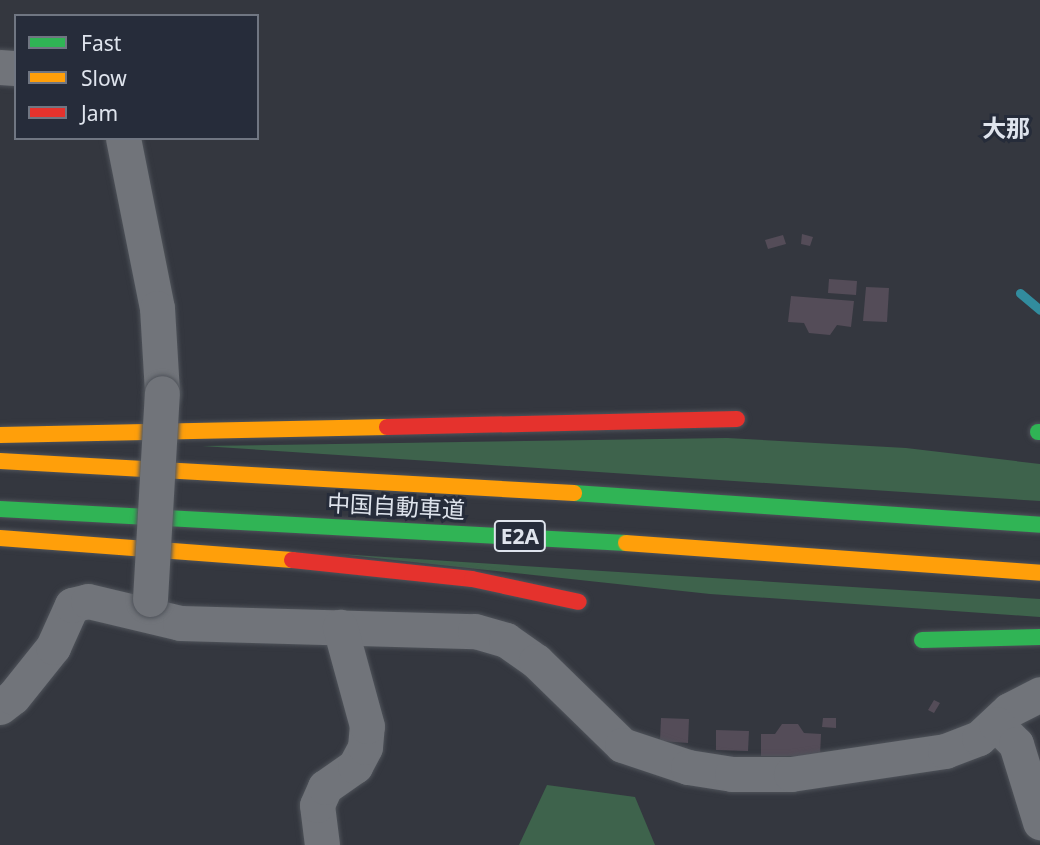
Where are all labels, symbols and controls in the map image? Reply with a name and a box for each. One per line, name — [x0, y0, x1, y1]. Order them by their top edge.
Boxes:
legend — [14, 14, 259, 140]
text: Fast — [81, 29, 121, 57]
text: Slow — [81, 64, 127, 92]
text: Jam — [81, 99, 118, 127]
district label: 大那 — [982, 114, 1030, 142]
street label: 中国自動車道 — [326, 489, 466, 523]
road number: E2A — [494, 518, 546, 554]

